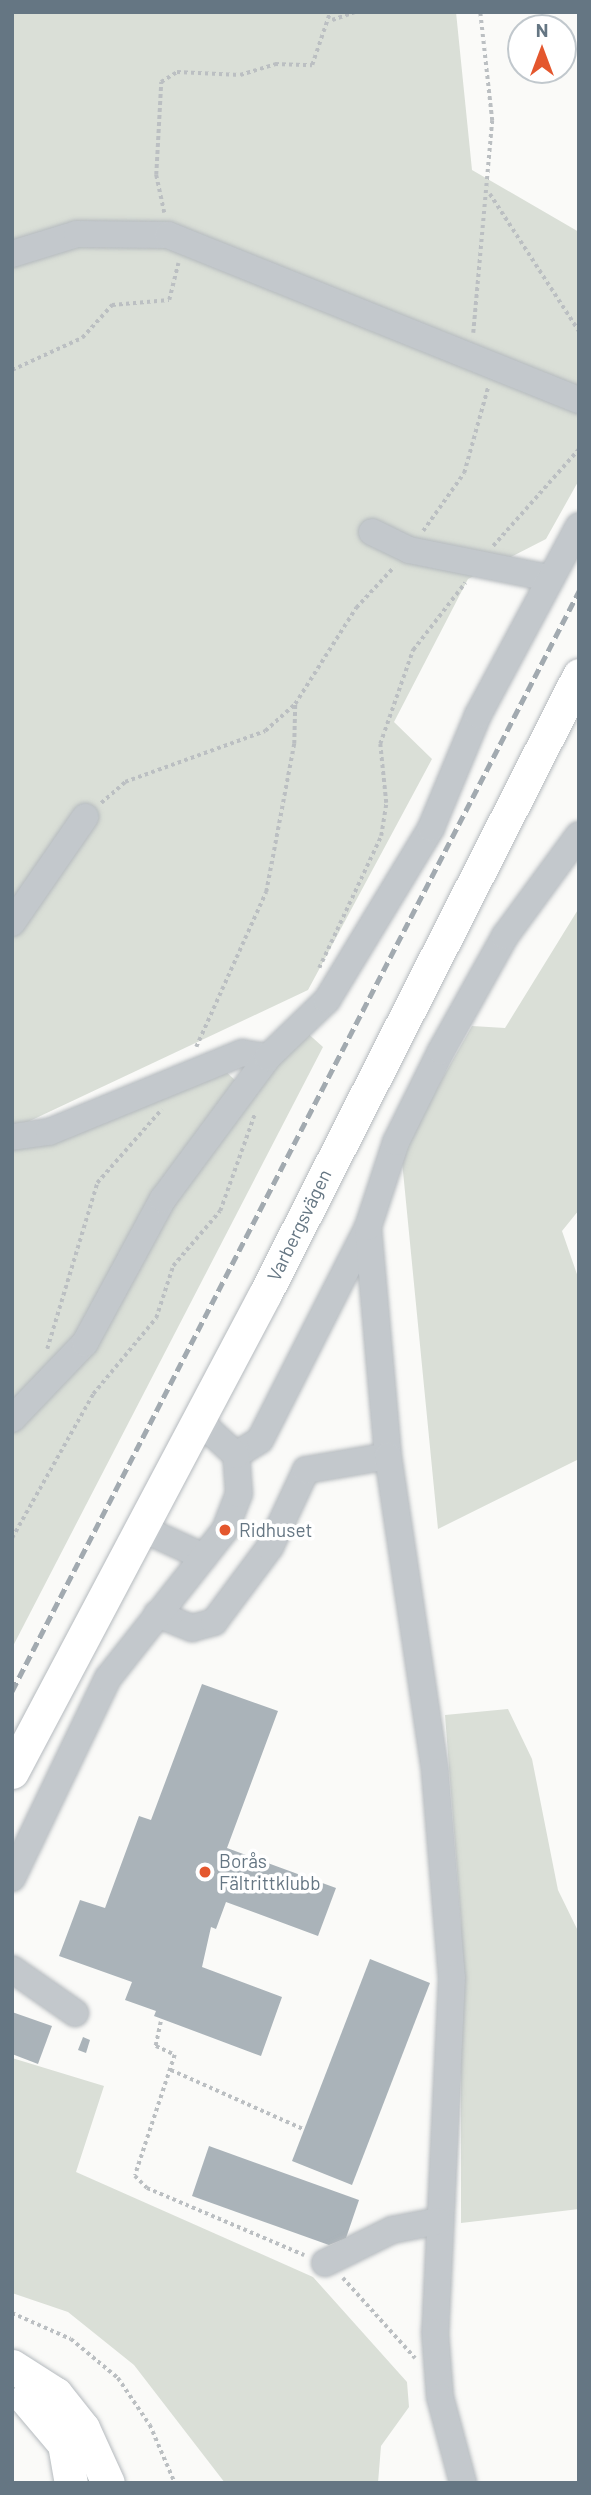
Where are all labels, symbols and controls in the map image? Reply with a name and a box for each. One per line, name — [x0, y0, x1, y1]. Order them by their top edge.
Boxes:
north arrow — [507, 14, 577, 84]
text: N — [536, 18, 548, 41]
street label: Varbergsvägen — [262, 1165, 336, 1285]
place label: Ridhuset — [239, 1519, 312, 1541]
marker: Ridhuset — [217, 1522, 233, 1538]
place label: Borås Fältrittklubb — [219, 1850, 321, 1894]
marker: Borås Fältrittklubb — [197, 1864, 213, 1880]

